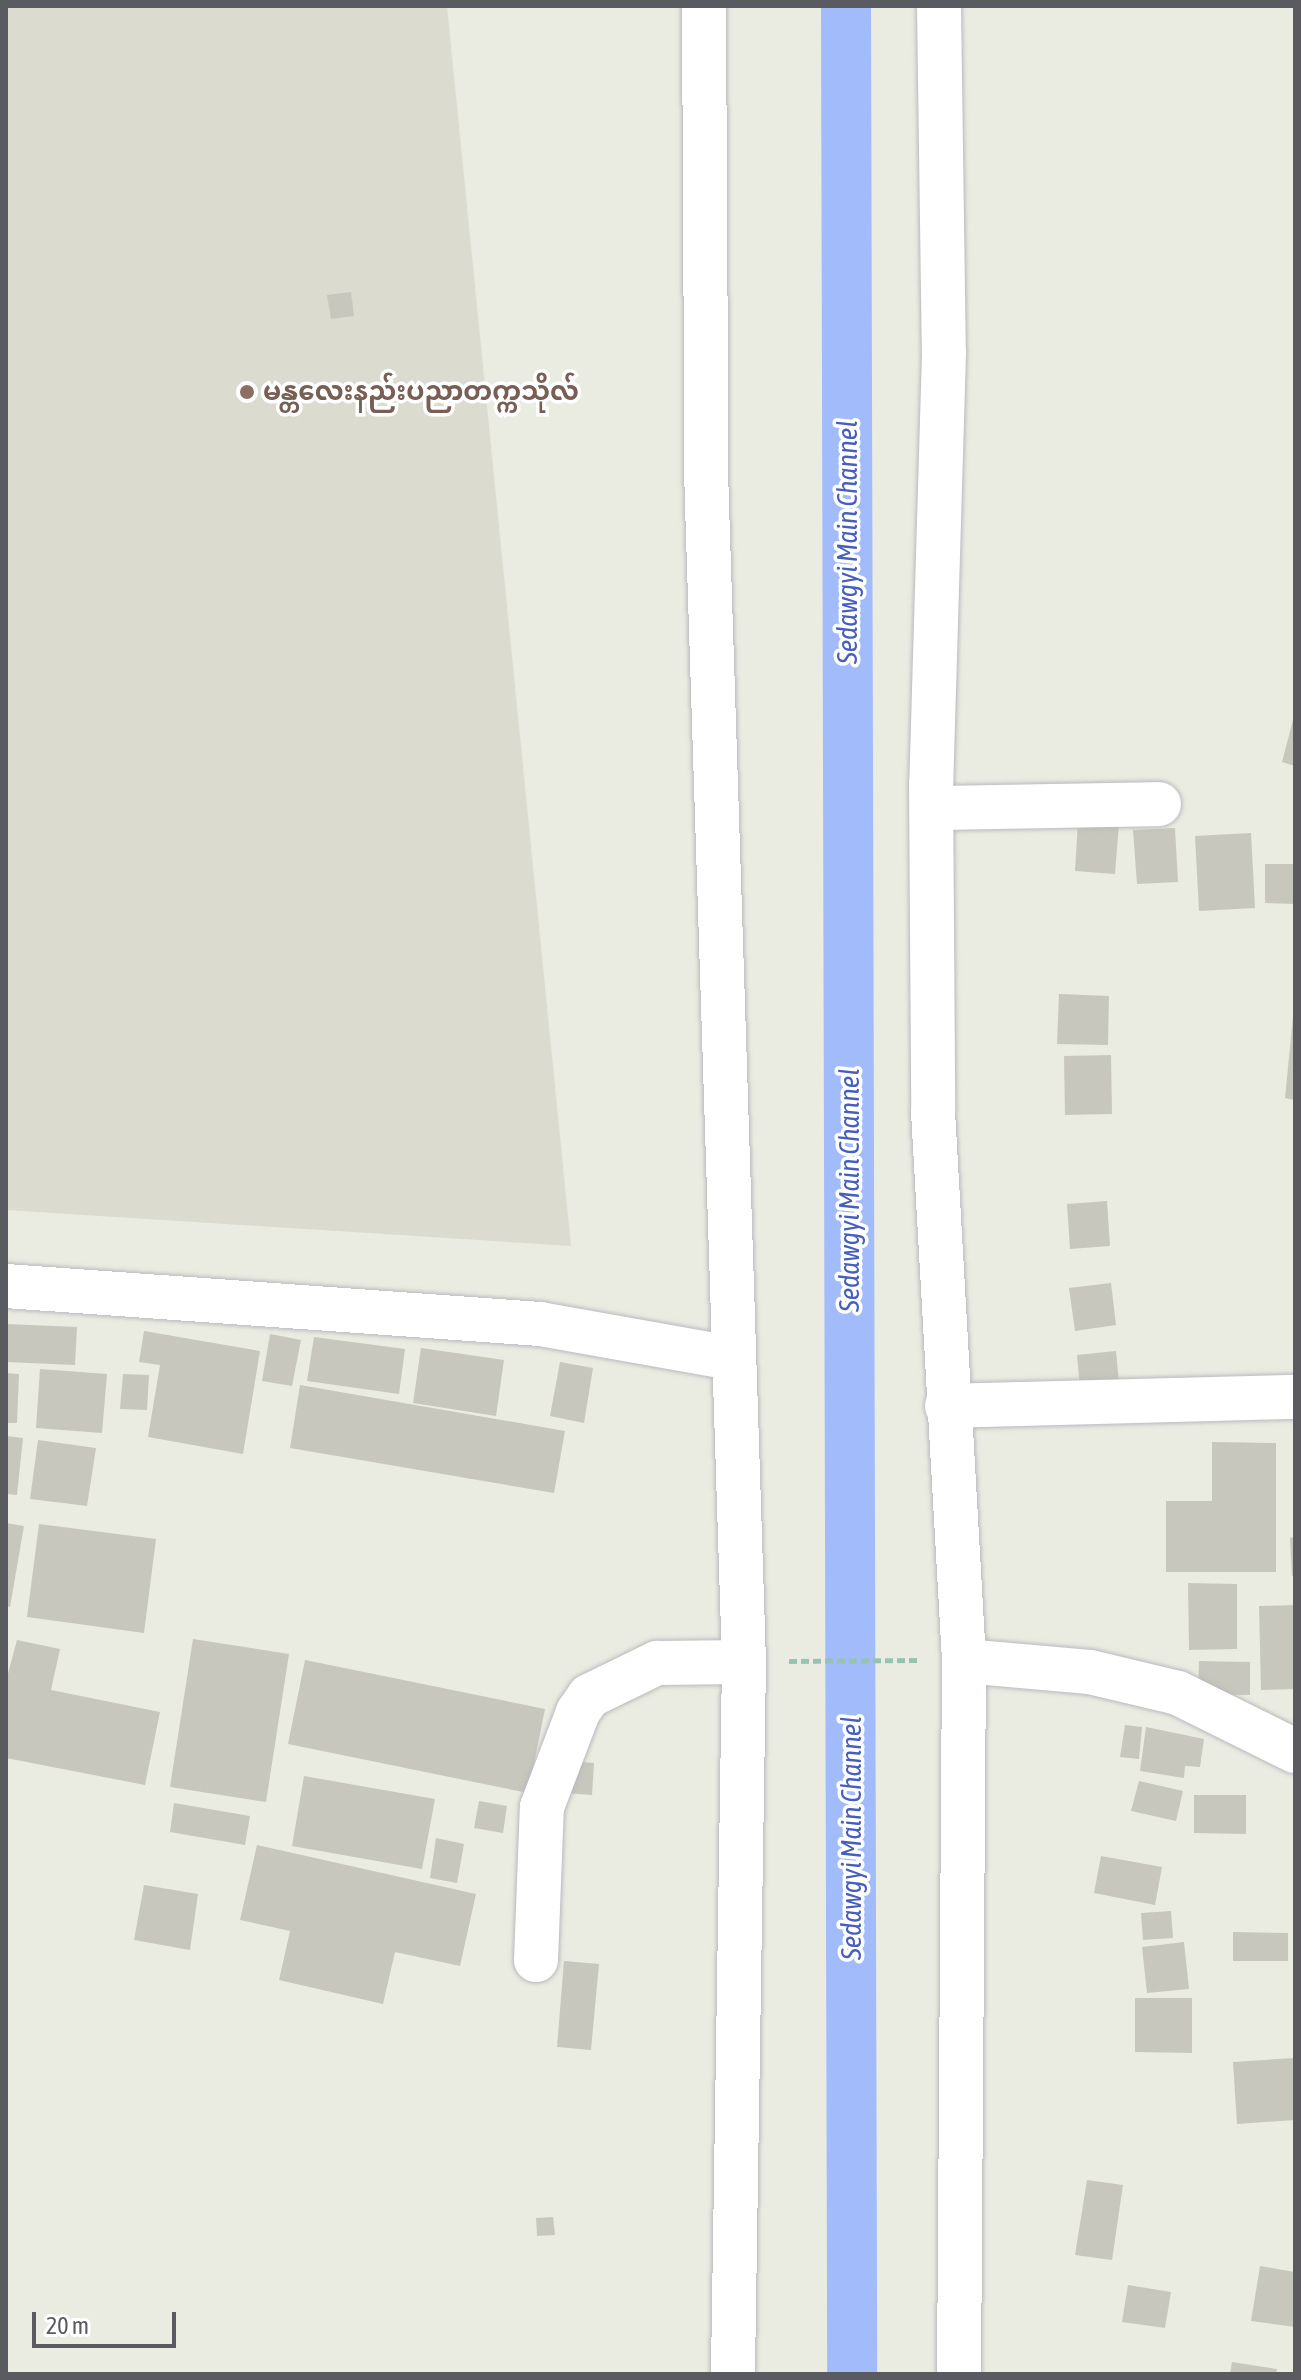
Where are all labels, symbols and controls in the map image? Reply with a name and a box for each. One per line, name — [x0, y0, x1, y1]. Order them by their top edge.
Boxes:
place label: မန္တလေးနည်းပညာတက္ကသိုလ် — [263, 376, 579, 408]
marker: မန္တလေးနည်းပညာတက္ကသိုလ် — [238, 383, 256, 401]
water label: Sedawgyi Main Channel — [830, 420, 864, 664]
water label: Sedawgyi Main Channel — [832, 1068, 866, 1312]
water label: Sedawgyi Main Channel — [834, 1716, 868, 1960]
scale bar — [36, 2296, 180, 2346]
text: 20 m — [46, 2312, 89, 2339]

